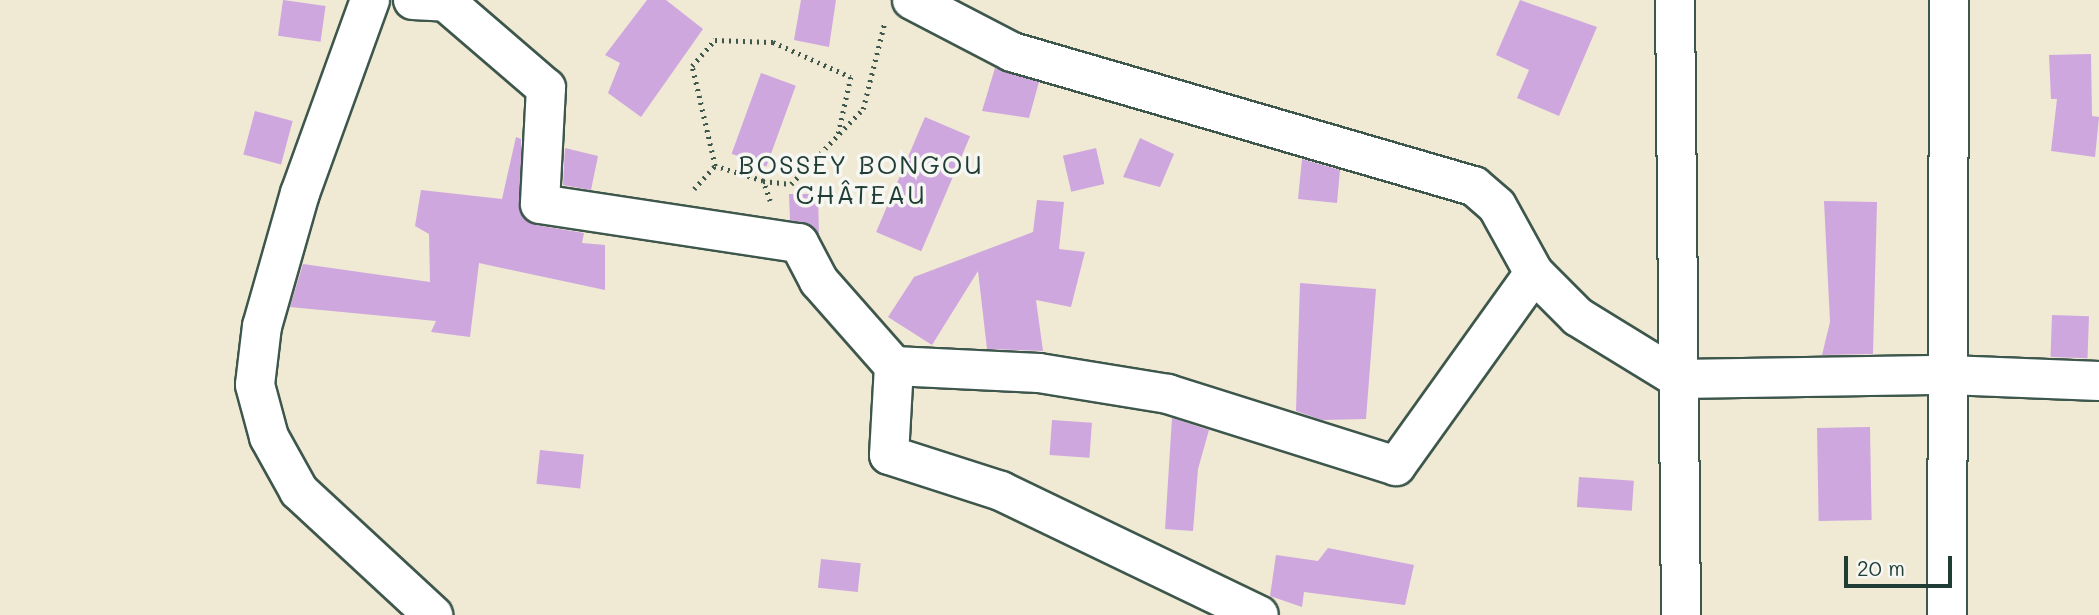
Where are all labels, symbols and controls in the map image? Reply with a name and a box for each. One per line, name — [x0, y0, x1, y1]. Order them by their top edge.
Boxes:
district label: BOSSEY BONGOU CHÂTEAU — [740, 149, 982, 210]
scale bar — [1847, 542, 1955, 586]
text: 20 m — [1857, 554, 1905, 581]

